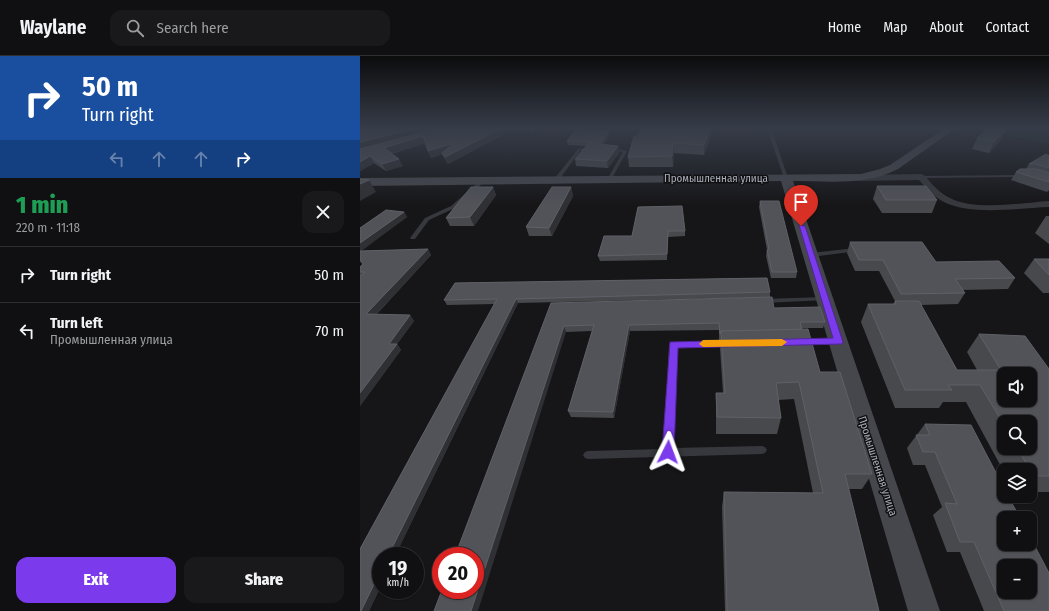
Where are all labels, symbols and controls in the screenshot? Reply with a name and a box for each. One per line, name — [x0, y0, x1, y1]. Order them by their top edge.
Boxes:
search box — [110, 10, 390, 46]
text: Waylane — [20, 16, 86, 39]
icon: search — [124, 17, 146, 39]
text: Search here — [156, 19, 229, 37]
text: Home — [828, 19, 861, 36]
text: Map — [883, 19, 907, 36]
text: About — [929, 19, 964, 36]
text: Contact — [986, 19, 1029, 36]
text: 50 m — [82, 70, 138, 103]
icon: right — [16, 72, 68, 124]
text: Turn right — [82, 104, 154, 126]
icon: left — [106, 148, 128, 170]
icon: ahead — [148, 148, 170, 170]
icon: ahead — [190, 148, 212, 170]
icon: right — [232, 148, 254, 170]
street label: Промышленная улица — [664, 172, 768, 185]
pin — [784, 185, 818, 226]
text: 1 min — [16, 191, 68, 219]
button: close — [302, 191, 344, 233]
icon: arrive — [790, 191, 812, 213]
text: 220 m · 11:18 — [16, 220, 80, 235]
icon: right — [16, 264, 38, 286]
text: Turn right — [50, 266, 111, 284]
text: 50 m — [314, 266, 344, 284]
text: Turn left — [50, 314, 103, 332]
icon: left — [16, 320, 38, 342]
text: 70 m — [315, 322, 344, 340]
text: Промышленная улица — [50, 332, 173, 347]
map controls — [997, 367, 1037, 599]
button: sound — [997, 367, 1037, 407]
street label: Промышленная улица — [855, 415, 900, 518]
button: search — [997, 415, 1037, 455]
position arrow — [647, 431, 689, 473]
button: layers — [997, 463, 1037, 503]
button: + — [997, 511, 1037, 551]
speed limit sign: 20 — [432, 547, 484, 599]
text: 19 — [389, 556, 407, 580]
button: Exit — [16, 557, 176, 603]
button: Share — [184, 557, 344, 603]
button: − — [997, 559, 1037, 599]
text: km/h — [387, 577, 409, 589]

